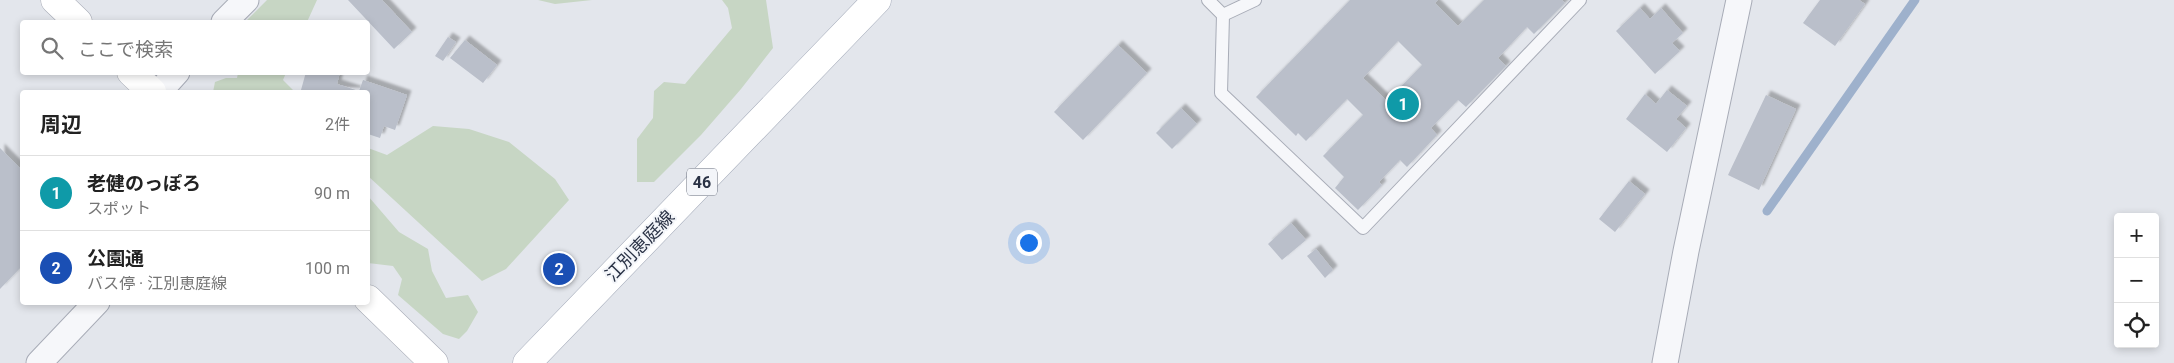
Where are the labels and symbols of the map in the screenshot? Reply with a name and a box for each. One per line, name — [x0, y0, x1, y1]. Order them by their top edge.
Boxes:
pin: 1 — [1387, 85, 1419, 123]
road number: 46 — [687, 168, 717, 196]
street label: 江別恵庭線 — [601, 206, 678, 285]
your location — [1016, 230, 1042, 256]
pin: 2 — [543, 250, 575, 288]

